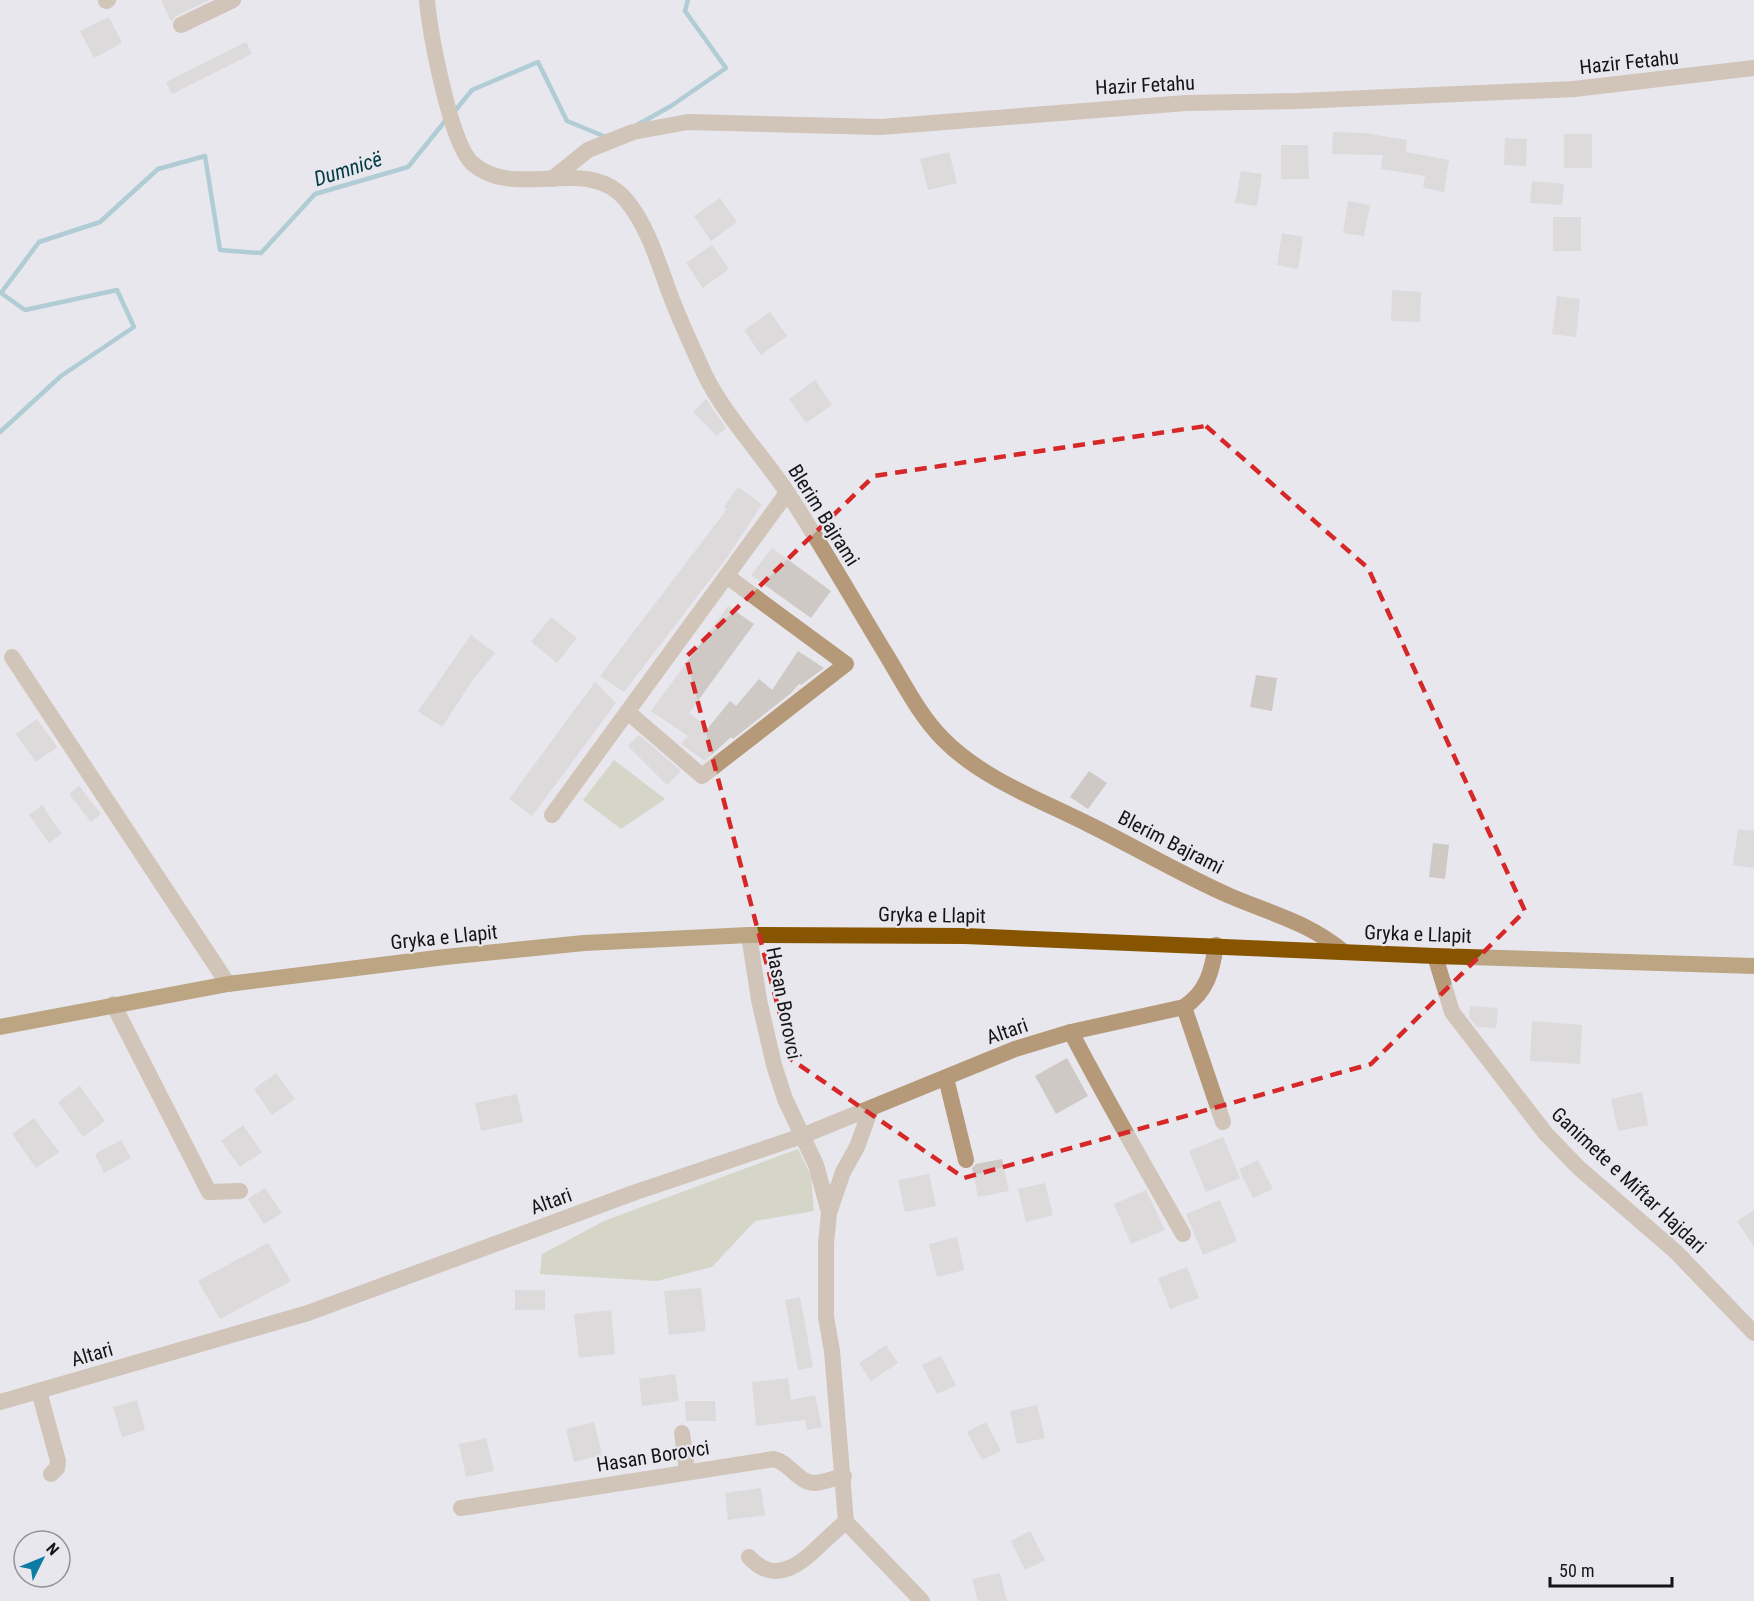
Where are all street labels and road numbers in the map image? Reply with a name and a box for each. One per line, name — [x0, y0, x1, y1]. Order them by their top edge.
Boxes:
street label: Hazir Fetahu — [1578, 45, 1680, 79]
street label: Hazir Fetahu — [1095, 70, 1195, 100]
street label: Blerim Bajrami — [783, 460, 865, 570]
street label: Blerim Bajrami — [1114, 805, 1228, 879]
street label: Gryka e Llapit — [878, 902, 986, 928]
street label: Gryka e Llapit — [389, 919, 499, 955]
street label: Gryka e Llapit — [1364, 920, 1472, 948]
street label: Hasan Borovci — [761, 945, 807, 1061]
street label: Altari — [983, 1013, 1031, 1049]
street label: Ganimete e Miftar Hajdari — [1547, 1102, 1711, 1258]
street label: Altari — [527, 1182, 575, 1220]
street label: Altari — [68, 1337, 116, 1371]
street label: Hasan Borovci — [595, 1435, 711, 1477]

